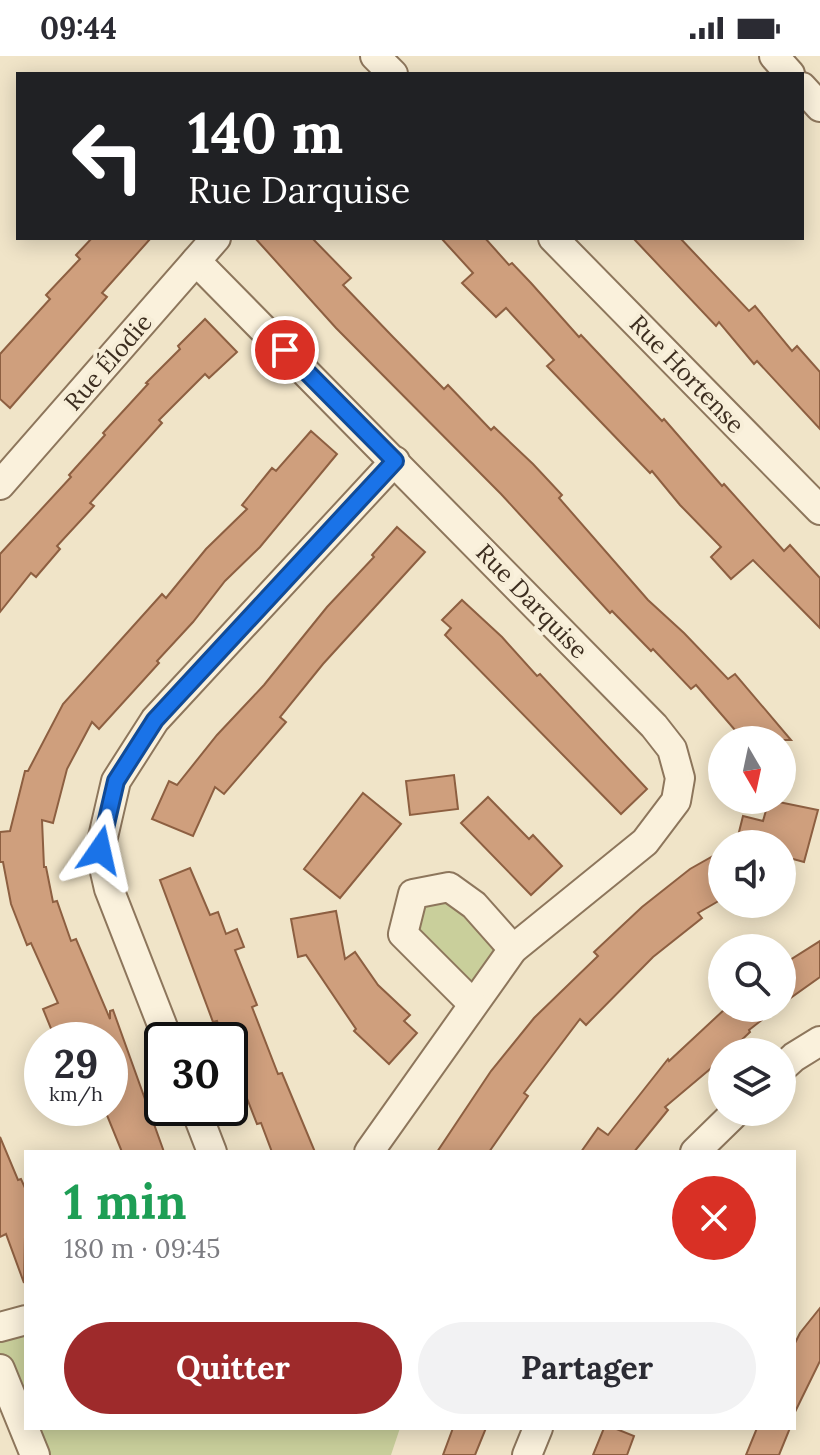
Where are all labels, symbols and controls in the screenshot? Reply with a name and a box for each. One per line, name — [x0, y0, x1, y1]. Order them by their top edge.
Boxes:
text: 09:44 — [40, 9, 117, 47]
text: 140 m — [188, 97, 343, 168]
icon: left — [56, 104, 160, 208]
text: Rue Darquise — [188, 167, 410, 213]
street label: Rue Élodie — [57, 307, 159, 417]
street label: Rue Hortense — [623, 308, 751, 440]
pin — [251, 316, 319, 384]
icon: arrive — [263, 328, 307, 372]
street label: Rue Darquise — [469, 537, 595, 665]
north arrow — [708, 726, 796, 814]
map controls — [708, 726, 796, 1126]
position arrow — [58, 808, 142, 892]
button: sound — [708, 830, 796, 918]
button: search — [708, 934, 796, 1022]
speed limit sign: 30 — [144, 1022, 248, 1126]
text: 29 — [54, 1038, 98, 1089]
button: layers — [708, 1038, 796, 1126]
text: km/h — [49, 1081, 103, 1106]
text: 1 min — [64, 1171, 187, 1232]
button: close — [672, 1176, 756, 1260]
text: 180 m · 09:45 — [64, 1232, 220, 1265]
button: Quitter — [64, 1322, 402, 1414]
button: Partager — [418, 1322, 756, 1414]

